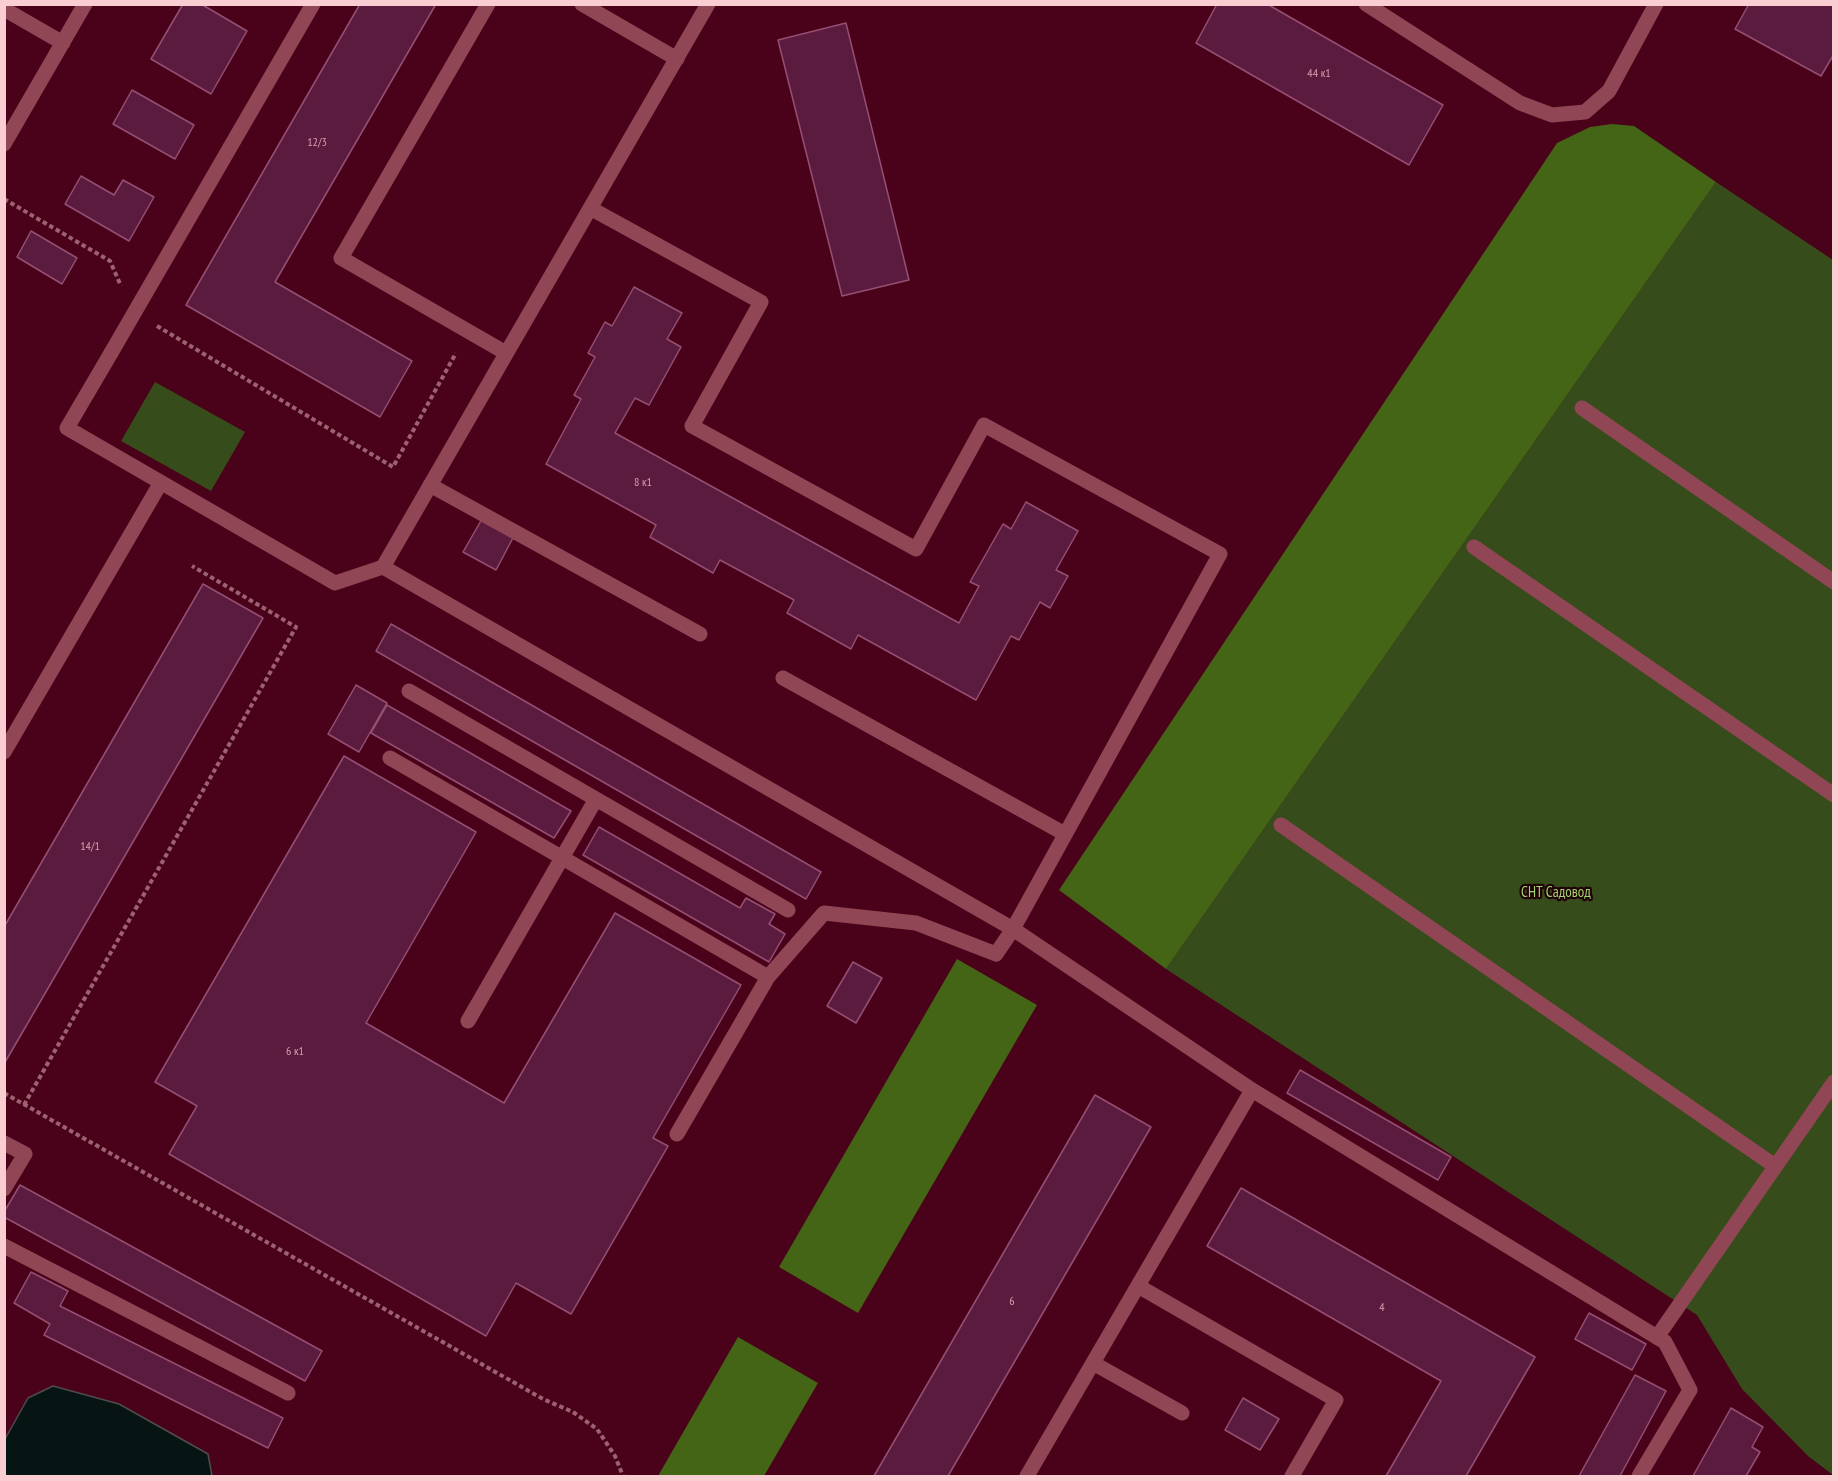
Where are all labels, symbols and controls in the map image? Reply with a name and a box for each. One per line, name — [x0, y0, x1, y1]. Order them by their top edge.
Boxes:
house number: 44 к1 — [1307, 67, 1331, 81]
house number: 12/3 — [307, 136, 327, 150]
house number: 8 к1 — [634, 476, 652, 490]
house number: 14/1 — [80, 840, 100, 854]
park label: СНТ Садовод — [1521, 884, 1591, 902]
house number: 6 к1 — [286, 1045, 304, 1059]
house number: 6 — [1009, 1295, 1015, 1309]
house number: 4 — [1379, 1301, 1385, 1315]

